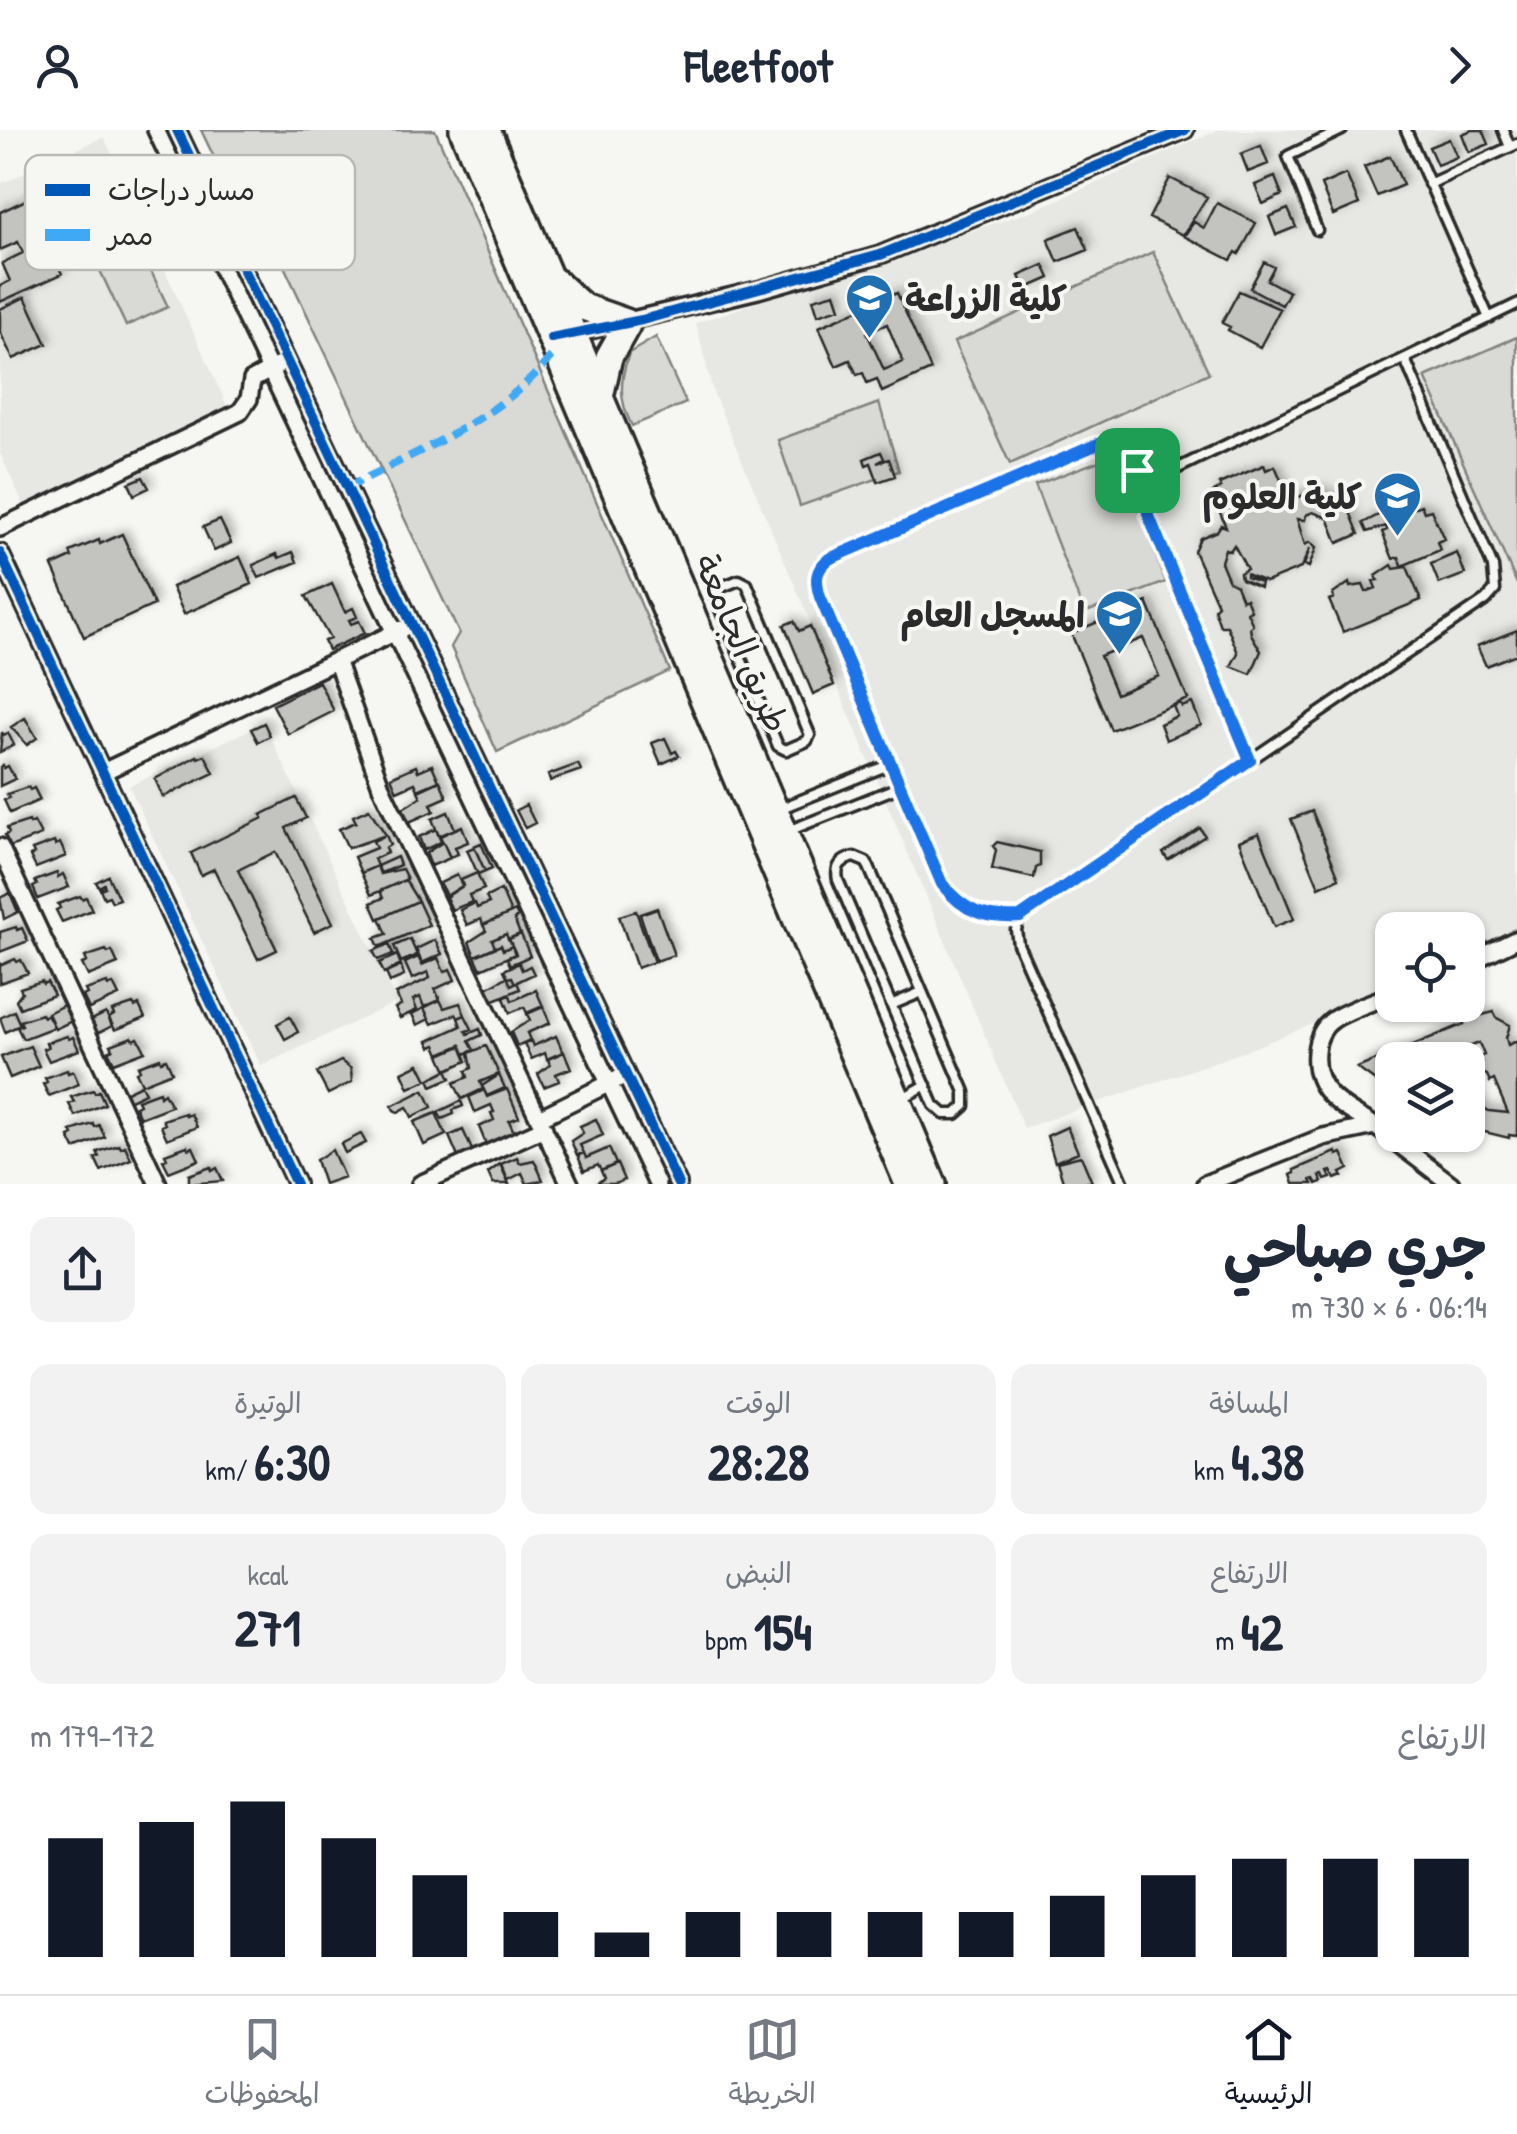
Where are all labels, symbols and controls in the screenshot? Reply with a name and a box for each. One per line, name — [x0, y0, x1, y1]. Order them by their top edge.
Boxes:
text: Fleetfoot — [684, 35, 833, 96]
icon: person — [30, 38, 85, 93]
icon: forward — [1432, 38, 1487, 93]
legend — [25, 155, 355, 270]
text: مسار دراجات — [108, 171, 255, 209]
text: ممر — [106, 216, 153, 254]
school or university icon: كلية الزراعة — [844, 272, 896, 340]
place label: كلية الزراعة — [905, 275, 1067, 322]
pin — [1095, 428, 1180, 513]
icon: arrive — [1110, 443, 1165, 498]
school or university icon: كلية العلوم — [1371, 470, 1423, 538]
place label: كلية العلوم — [1203, 473, 1362, 523]
street label: طريق الجامعة — [683, 546, 801, 740]
school or university icon: المسجل العام — [1094, 588, 1146, 656]
place label: المسجل العام — [900, 591, 1085, 642]
map controls — [1375, 912, 1485, 1152]
button: locate — [1375, 912, 1485, 1022]
button: layers — [1375, 1042, 1485, 1152]
text: جري صباحي — [1223, 1210, 1487, 1284]
button: share — [30, 1217, 135, 1322]
text: 06:14 · 6 × 730 m — [1291, 1285, 1487, 1328]
text: الوتيرة — [234, 1384, 302, 1422]
text: الوقت — [726, 1384, 791, 1422]
text: المسافة — [1209, 1384, 1289, 1422]
text: 6:30 — [254, 1428, 331, 1496]
text: 28:28 — [708, 1428, 809, 1496]
text: 4.38 — [1231, 1428, 1304, 1496]
text: /km — [205, 1451, 254, 1489]
text: km — [1194, 1451, 1231, 1489]
text: النبض — [725, 1554, 792, 1592]
text: الارتفاع — [1210, 1554, 1288, 1592]
text: kcal — [247, 1556, 288, 1594]
text: 271 — [235, 1594, 301, 1662]
text: 154 — [754, 1598, 812, 1666]
text: 42 — [1241, 1598, 1283, 1666]
text: bpm — [705, 1621, 754, 1659]
text: m — [1215, 1621, 1241, 1659]
text: 172–179 m — [30, 1714, 154, 1757]
text: الارتفاع — [1397, 1716, 1487, 1759]
tab: المحفوظات — [204, 2012, 320, 2118]
tab: الخريطة — [729, 2012, 816, 2118]
tab: الرئيسية — [1225, 2012, 1313, 2118]

